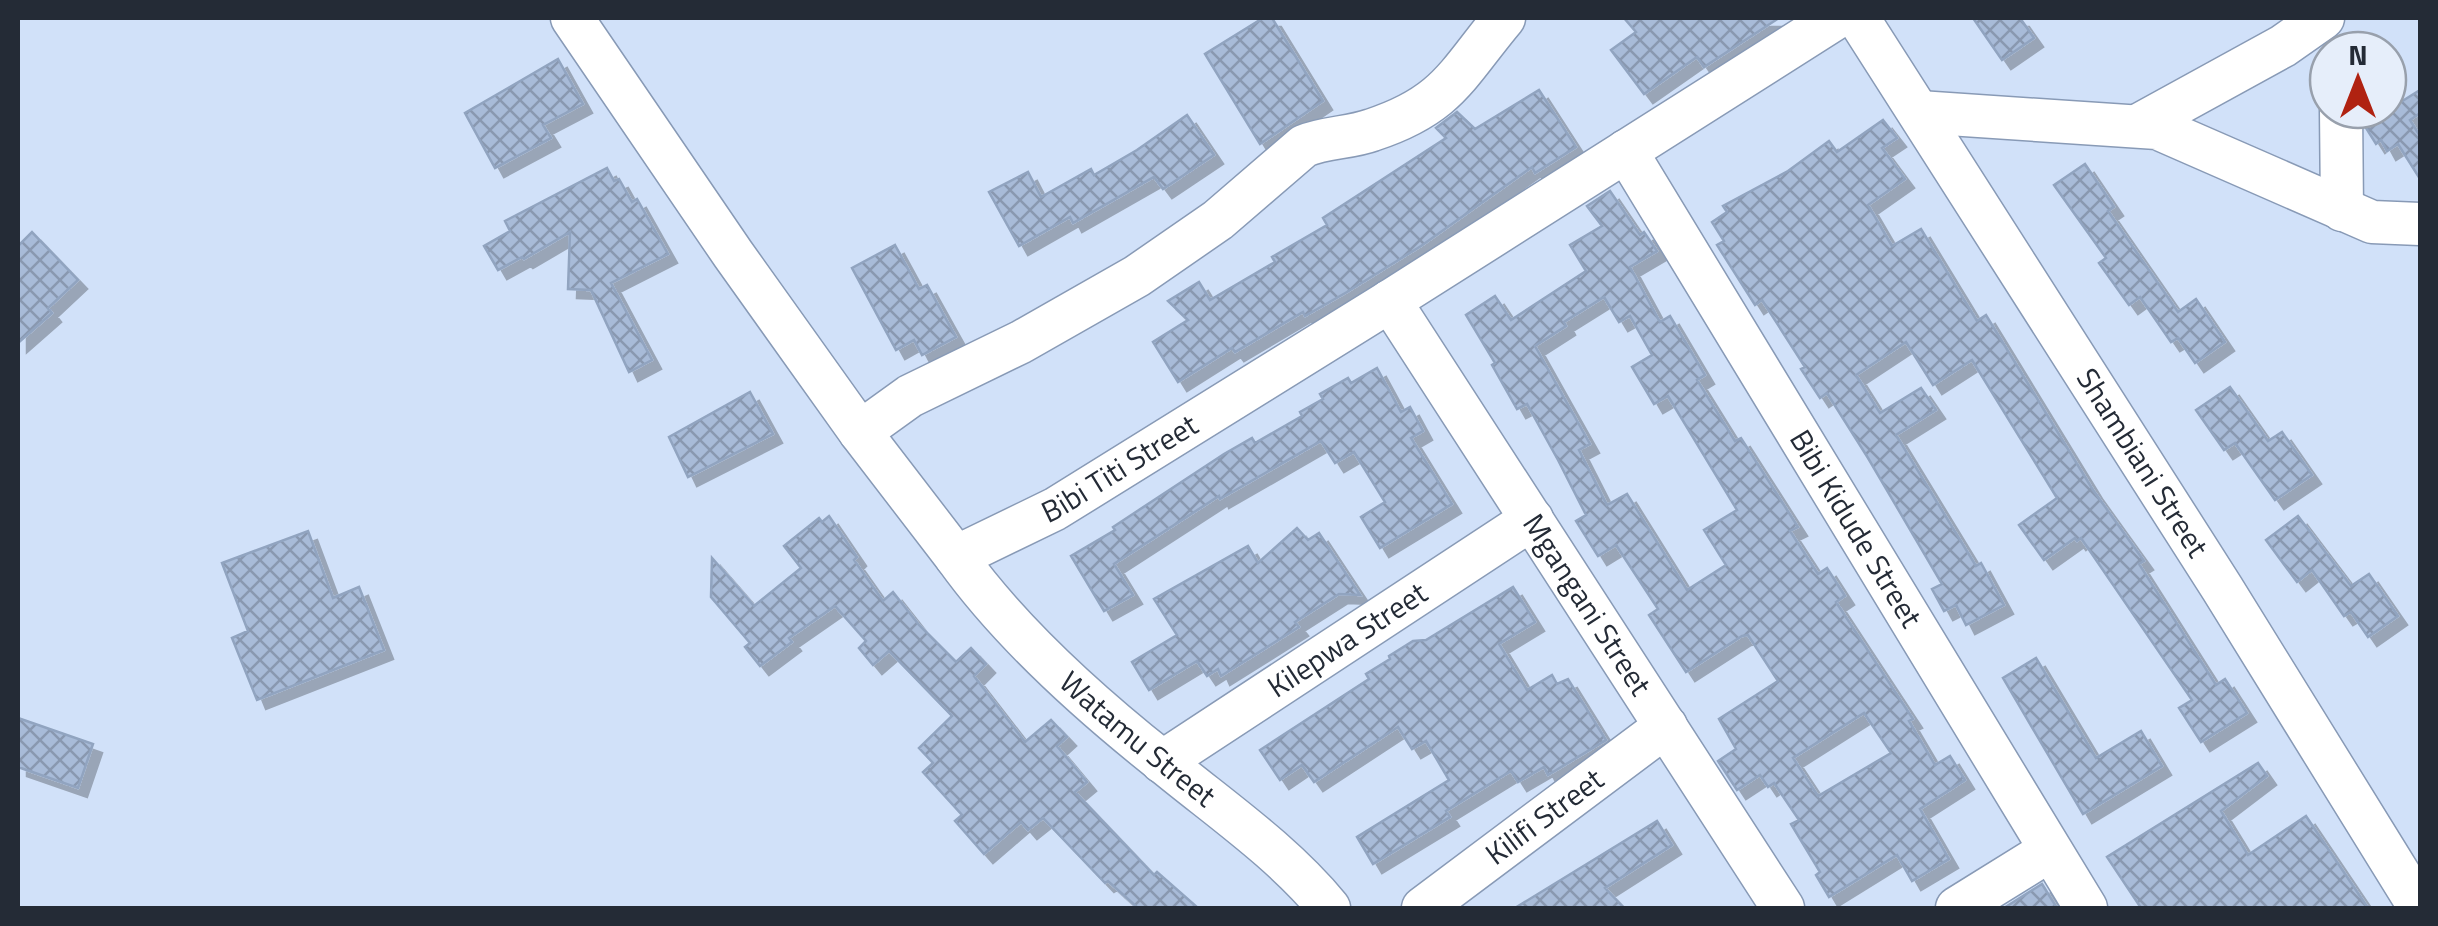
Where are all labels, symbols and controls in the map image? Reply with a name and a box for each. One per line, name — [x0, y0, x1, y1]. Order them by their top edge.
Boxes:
north arrow — [2308, 30, 2408, 130]
text: N — [2348, 33, 2368, 76]
street label: Shambiani Street — [2065, 359, 2221, 567]
street label: Bibi Titi Street — [1033, 401, 1207, 534]
street label: Bibi Kidude Street — [1778, 420, 1935, 636]
street label: Mgangani Street — [1512, 504, 1664, 705]
street label: Kilepwa Street — [1258, 570, 1437, 709]
street label: Watamu Street — [1049, 660, 1226, 818]
street label: Kilifi Street — [1475, 756, 1613, 876]

